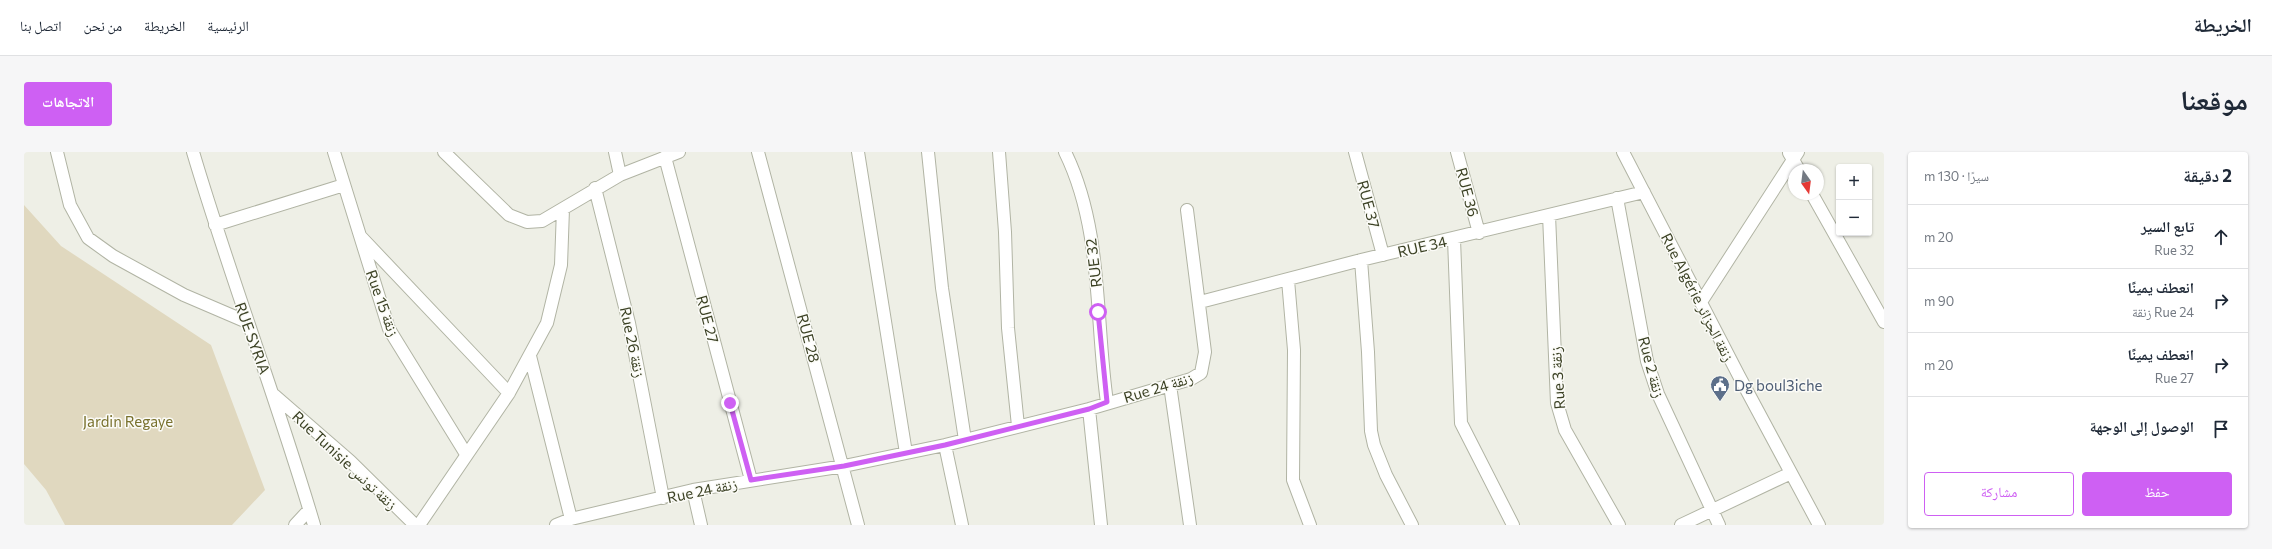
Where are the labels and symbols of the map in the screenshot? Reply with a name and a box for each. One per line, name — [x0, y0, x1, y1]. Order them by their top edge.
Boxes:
north arrow — [1788, 164, 1824, 200]
street label: RUE 36 — [1453, 165, 1483, 219]
street label: RUE 37 — [1354, 178, 1384, 230]
street label: Rue Algérie زنقة الجزائر — [1657, 230, 1738, 365]
street label: RUE 34 — [1396, 232, 1448, 260]
street label: RUE 32 — [1081, 237, 1105, 289]
street label: Rue 15 زنقة — [362, 267, 403, 339]
street label: RUE 27 — [693, 293, 723, 345]
street label: RUE SYRIA — [232, 300, 274, 376]
route start — [1089, 303, 1107, 321]
street label: Rue 26 زنقة — [616, 305, 649, 379]
street label: RUE 28 — [794, 312, 824, 364]
street label: Rue 2 زنقة — [1634, 334, 1669, 400]
street label: Rue 3 زنقة — [1546, 346, 1569, 410]
street label: Rue 24 زنقة — [1121, 368, 1195, 407]
public building icon: Dg boul3iche — [1709, 374, 1731, 402]
place label: Dg boul3iche — [1734, 376, 1822, 394]
route end — [721, 394, 739, 412]
street label: Rue Tunisie زنقة تونس — [288, 407, 401, 515]
park label: Jardin Regaye — [83, 412, 173, 430]
street label: Rue 24 زنقة — [665, 474, 739, 507]

